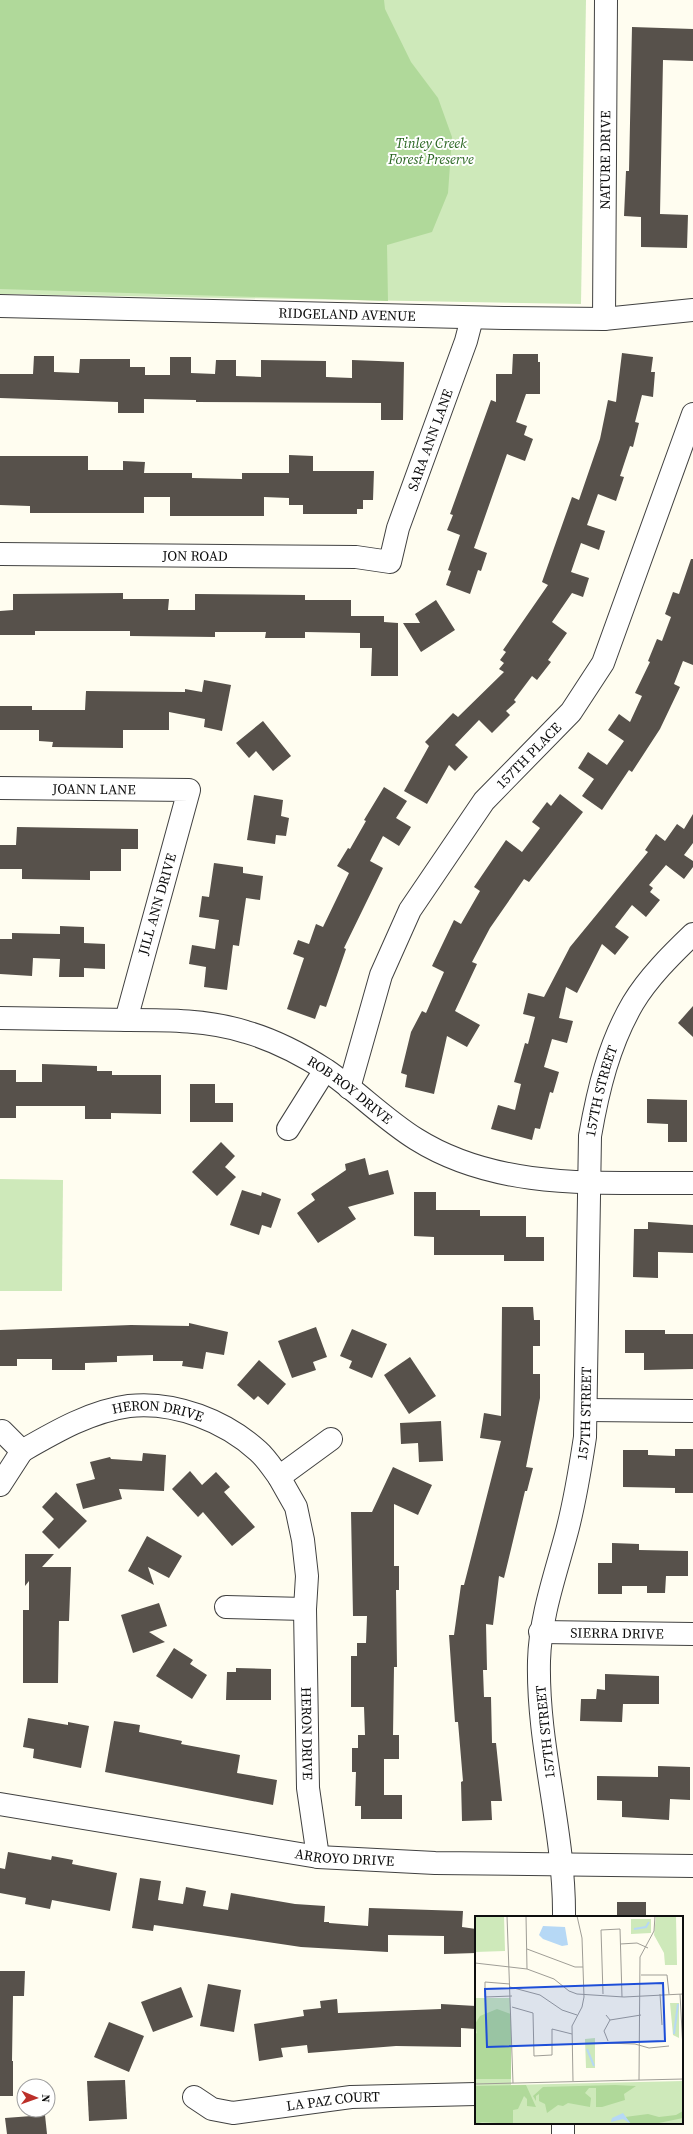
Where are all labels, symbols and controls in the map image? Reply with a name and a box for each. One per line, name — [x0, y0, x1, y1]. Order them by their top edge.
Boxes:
street label: NATURE DRIVE — [595, 110, 615, 210]
park label: Tinley Creek Forest Preserve — [387, 133, 474, 169]
street label: RIDGELAND AVENUE — [278, 303, 416, 326]
street label: SARA ANN LANE — [402, 386, 458, 494]
street label: JON ROAD — [161, 545, 228, 566]
street label: 157TH PLACE — [491, 718, 566, 793]
street label: JOANN LANE — [51, 779, 136, 799]
street label: JILL ANN DRIVE — [133, 851, 181, 958]
street label: 157TH STREET — [580, 1042, 622, 1138]
street label: ROB ROY DRIVE — [304, 1051, 397, 1129]
street label: 157TH STREET — [572, 1366, 596, 1462]
street label: HERON DRIVE — [110, 1395, 207, 1427]
street label: SIERRA DRIVE — [570, 1622, 664, 1644]
street label: 157TH STREET — [530, 1684, 560, 1780]
street label: HERON DRIVE — [296, 1687, 318, 1780]
street label: ARROYO DRIVE — [293, 1843, 395, 1871]
inset map — [475, 1916, 683, 2124]
north arrow — [16, 2078, 56, 2118]
street label: LA PAZ COURT — [285, 2086, 381, 2116]
text: N — [38, 2094, 53, 2103]

